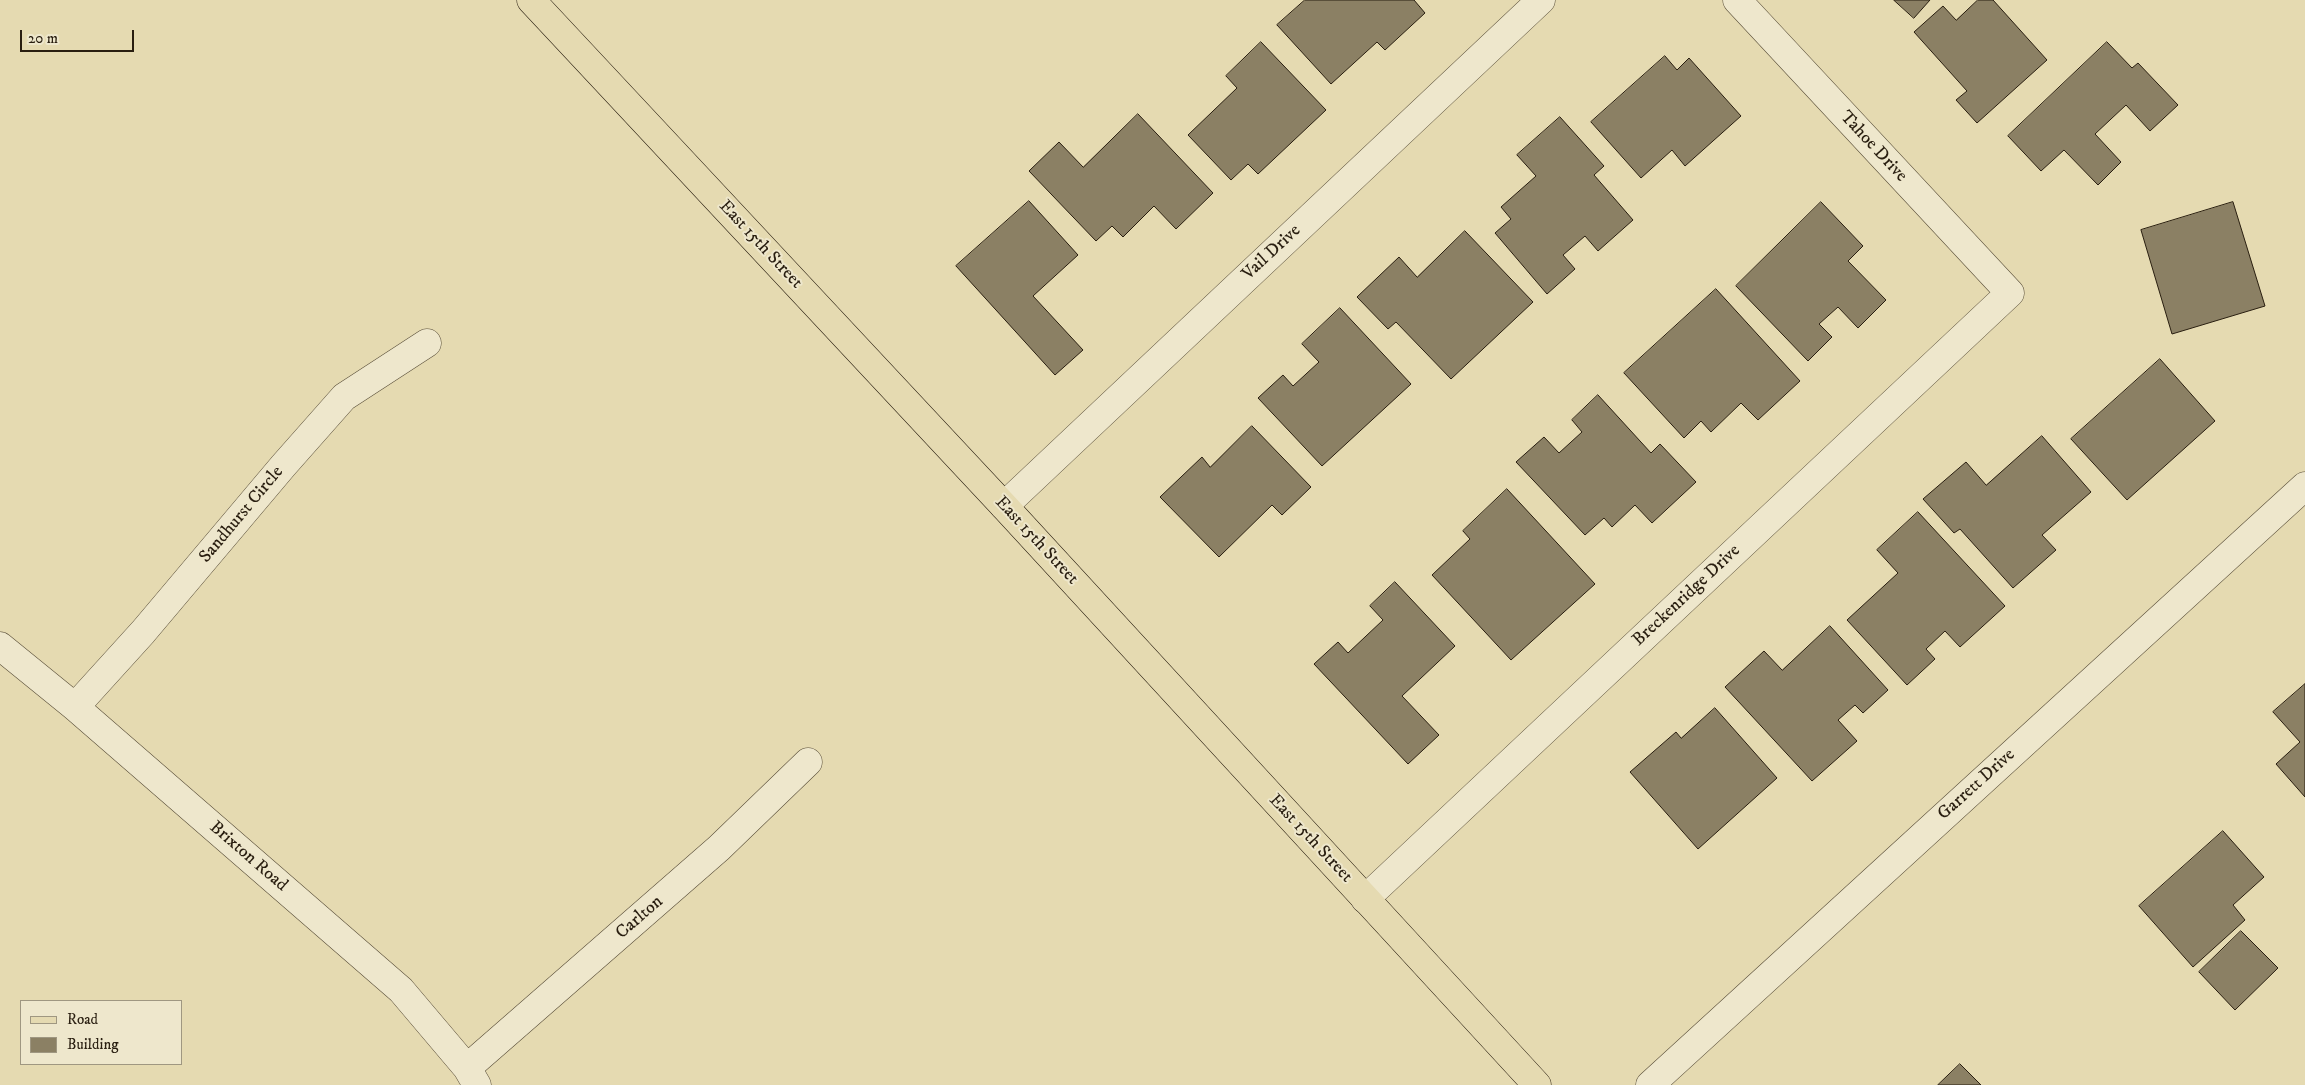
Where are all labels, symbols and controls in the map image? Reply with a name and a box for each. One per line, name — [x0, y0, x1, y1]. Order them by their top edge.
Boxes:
scale bar — [22, 20, 136, 52]
text: 20 m — [28, 29, 58, 48]
street label: Tahoe Drive — [1835, 107, 1911, 187]
street label: East 15th Street — [714, 196, 806, 294]
street label: Vail Drive — [1238, 221, 1306, 285]
street label: Sandhurst Circle — [195, 462, 289, 568]
street label: East 15th Street — [990, 492, 1082, 590]
street label: Breckenridge Drive — [1629, 541, 1745, 651]
street label: Garrett Drive — [1934, 745, 2020, 825]
street label: East 15th Street — [1264, 790, 1356, 888]
street label: Brixton Road — [204, 817, 292, 897]
street label: Carlton — [612, 892, 668, 944]
legend — [20, 1000, 182, 1065]
text: Road — [67, 1010, 98, 1029]
text: Building — [67, 1035, 119, 1054]

